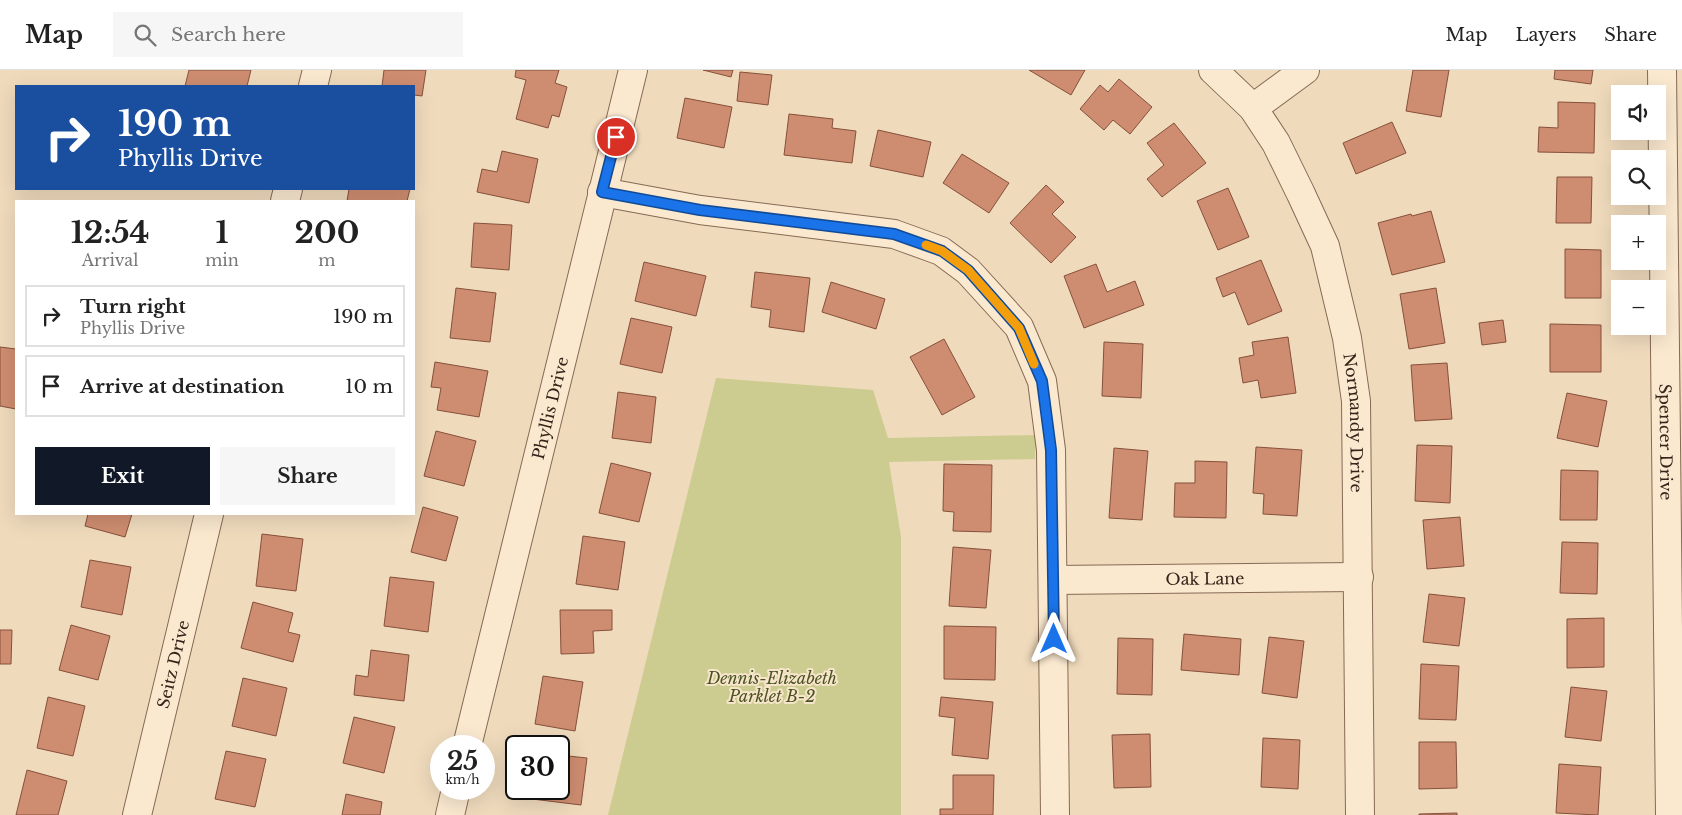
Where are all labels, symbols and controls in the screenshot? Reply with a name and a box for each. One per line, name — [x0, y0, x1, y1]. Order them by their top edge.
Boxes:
search box — [113, 12, 463, 57]
text: Map — [25, 20, 83, 49]
icon: search — [131, 21, 159, 49]
text: Search here — [171, 23, 286, 46]
text: Map — [1446, 24, 1487, 46]
text: Layers — [1515, 24, 1576, 46]
text: Share — [1604, 24, 1657, 46]
map controls — [1611, 85, 1666, 335]
button: sound — [1611, 85, 1666, 140]
text: 190 m — [118, 102, 231, 145]
icon: right — [35, 105, 100, 170]
pin — [595, 116, 637, 158]
icon: arrive — [602, 123, 630, 151]
text: Phyllis Drive — [118, 145, 263, 172]
button: search — [1611, 150, 1666, 205]
text: 12:54 — [71, 214, 150, 251]
text: 1 — [215, 214, 229, 251]
text: 200 — [294, 214, 359, 251]
button: + — [1611, 215, 1666, 270]
text: Arrival — [82, 250, 138, 270]
text: min — [205, 250, 239, 270]
text: m — [318, 250, 335, 270]
button: − — [1611, 280, 1666, 335]
text: Turn right — [80, 295, 186, 318]
icon: right — [37, 302, 65, 330]
text: 190 m — [333, 305, 393, 328]
text: Phyllis Drive — [80, 318, 185, 338]
street label: Normandy Drive — [1339, 352, 1367, 493]
street label: Phyllis Drive — [528, 355, 572, 462]
icon: arrive — [37, 372, 65, 400]
text: Arrive at destination — [80, 375, 284, 398]
text: 10 m — [345, 375, 393, 398]
street label: Spencer Drive — [1655, 384, 1677, 500]
button: Exit — [35, 447, 210, 505]
button: Share — [220, 447, 395, 505]
street label: Oak Lane — [1165, 568, 1245, 589]
position arrow — [1027, 612, 1079, 664]
street label: Seitz Drive — [153, 618, 193, 711]
park label: Dennis-Elizabeth Parklet B-2 — [706, 668, 837, 706]
speed limit sign: 30 — [505, 735, 570, 800]
text: 25 — [447, 746, 478, 777]
text: km/h — [445, 772, 480, 787]

